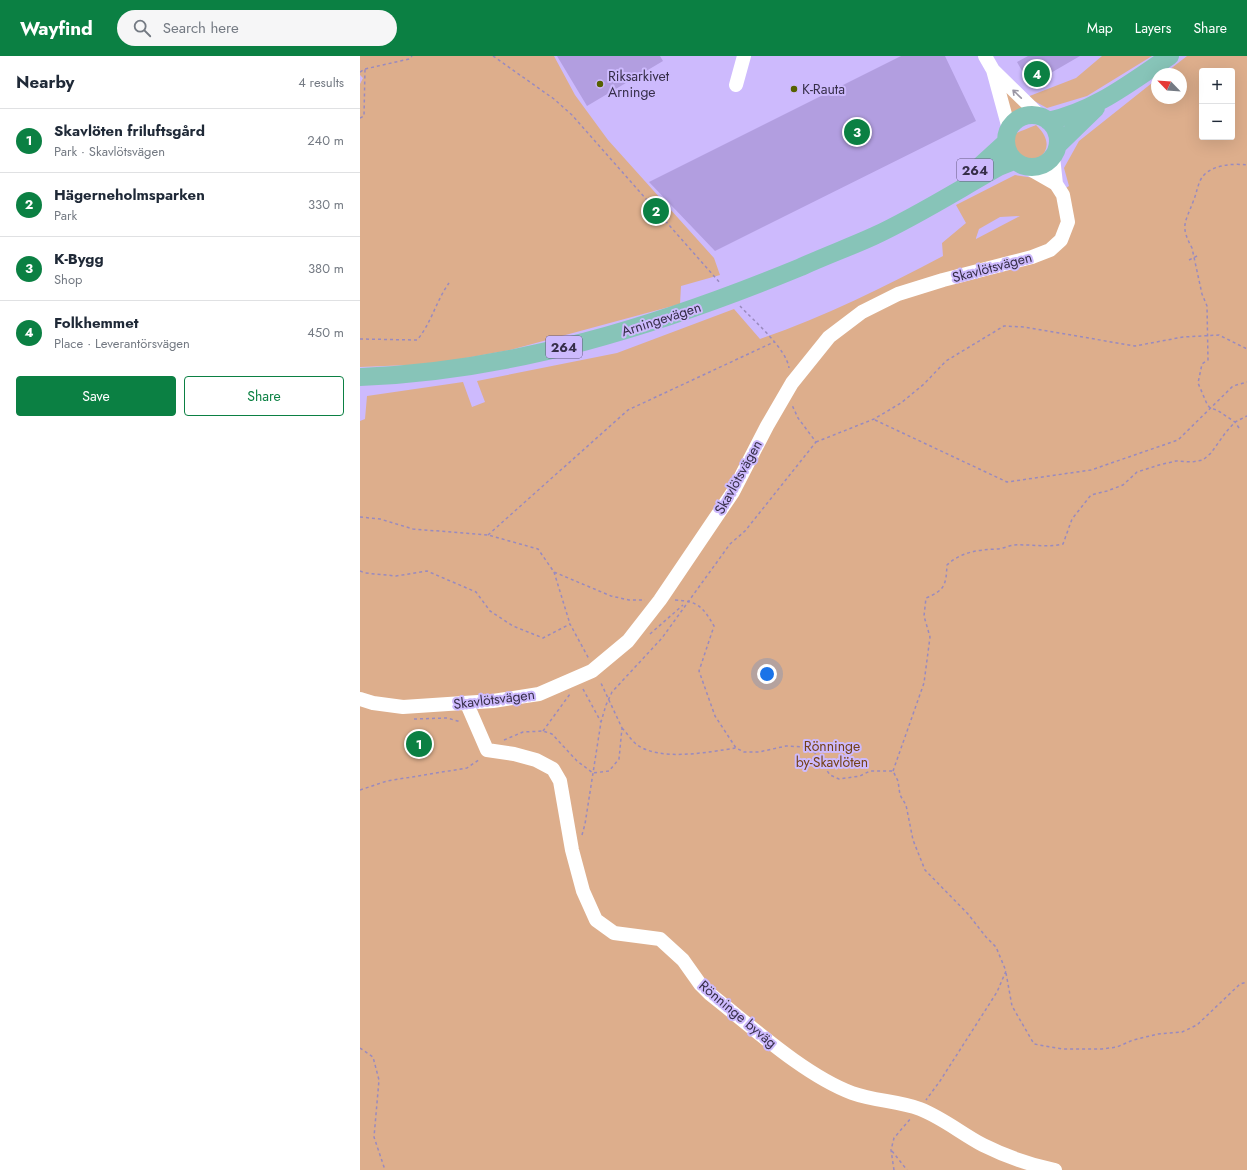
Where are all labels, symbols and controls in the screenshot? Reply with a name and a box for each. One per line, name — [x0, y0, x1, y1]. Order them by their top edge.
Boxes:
search box — [117, 10, 397, 46]
text: Wayfind — [20, 15, 93, 42]
icon: search — [131, 17, 153, 39]
text: Search here — [163, 17, 239, 39]
text: Map — [1087, 18, 1113, 38]
text: Layers — [1135, 18, 1171, 38]
text: Share — [1193, 18, 1227, 38]
pin: 4 — [1024, 59, 1050, 89]
place label: Riksarkivet Arninge — [608, 66, 670, 102]
north arrow — [1151, 68, 1187, 104]
map controls — [1199, 68, 1235, 140]
button: + — [1199, 68, 1235, 104]
text: Nearby — [16, 70, 74, 94]
text: 4 results — [298, 73, 344, 92]
marker: Riksarkivet Arninge — [595, 79, 605, 89]
place label: K-Rauta — [802, 79, 845, 99]
marker: K-Rauta — [789, 84, 799, 94]
one-way arrow — [1012, 89, 1022, 98]
button: − — [1199, 104, 1235, 140]
pin: 3 — [844, 117, 870, 147]
text: Skavlöten friluftsgård — [54, 120, 205, 142]
text: 1 — [26, 131, 32, 150]
text: 240 m — [307, 131, 344, 150]
text: Park · Skavlötsvägen — [54, 142, 165, 161]
road number: 264 — [957, 159, 993, 181]
text: Hägerneholmsparken — [54, 184, 205, 206]
text: 2 — [25, 195, 33, 214]
text: 330 m — [308, 195, 344, 214]
pin: 2 — [643, 196, 669, 226]
text: Park — [54, 206, 77, 225]
street label: Skavlötsvägen — [950, 247, 1034, 287]
text: K-Bygg — [54, 248, 104, 270]
text: 3 — [25, 259, 33, 278]
text: 380 m — [308, 259, 344, 278]
text: Shop — [54, 270, 82, 289]
street label: Arningevägen — [619, 297, 703, 341]
text: Folkhemmet — [54, 312, 139, 334]
text: 4 — [24, 323, 34, 342]
text: 450 m — [307, 323, 344, 342]
text: Place · Leverantörsvägen — [54, 334, 190, 353]
road number: 264 — [546, 336, 582, 358]
button: Save — [16, 376, 176, 416]
button: Share — [184, 376, 344, 416]
street label: Skavlötsvägen — [709, 436, 767, 518]
your location — [757, 664, 777, 684]
street label: Skavlötsvägen — [452, 684, 536, 714]
pin: 1 — [406, 729, 432, 759]
park label: Rönninge by-Skavlöten — [796, 736, 868, 772]
street label: Rönninge byväg — [695, 976, 781, 1052]

